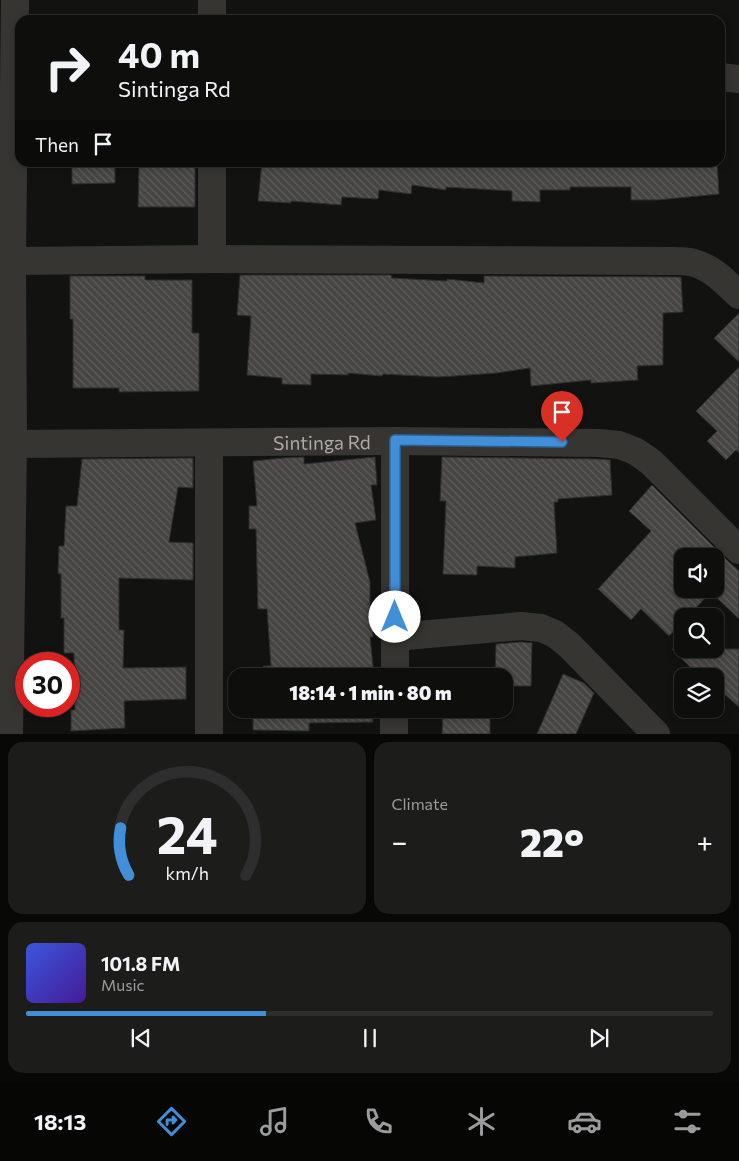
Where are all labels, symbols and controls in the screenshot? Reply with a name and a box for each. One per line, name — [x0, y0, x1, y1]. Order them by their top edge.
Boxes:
text: 40 m — [118, 32, 200, 75]
icon: right — [35, 35, 100, 100]
text: Sintinga Rd — [118, 75, 231, 102]
icon: arrive — [89, 130, 117, 158]
text: Then — [35, 133, 79, 156]
pin — [541, 391, 583, 442]
icon: arrive — [548, 398, 576, 426]
street label: Sintinga Rd — [273, 430, 371, 453]
map controls — [674, 548, 724, 718]
button: sound — [674, 548, 724, 598]
position arrow — [368, 590, 420, 642]
button: search — [674, 608, 724, 658]
speed limit sign: 30 — [15, 652, 80, 717]
button: layers — [674, 668, 724, 718]
text: 18:14 · 1 min · 80 m — [289, 681, 452, 704]
text: Climate — [392, 794, 448, 813]
text: 24 — [156, 801, 217, 865]
text: 22° — [520, 818, 584, 865]
text: − — [392, 824, 407, 858]
text: + — [697, 824, 713, 858]
text: km/h — [165, 862, 208, 884]
text: 101.8 FM — [101, 952, 180, 975]
text: Music — [101, 975, 145, 994]
icon: previous — [127, 1024, 155, 1052]
icon: pause — [356, 1024, 384, 1052]
icon: next — [585, 1024, 613, 1052]
icon: directions — [154, 1104, 189, 1139]
icon: music — [257, 1104, 292, 1139]
icon: phone — [361, 1104, 396, 1139]
icon: climate — [464, 1104, 499, 1139]
icon: car — [567, 1104, 602, 1139]
icon: filters — [670, 1104, 705, 1139]
text: 18:13 — [34, 1108, 86, 1135]

